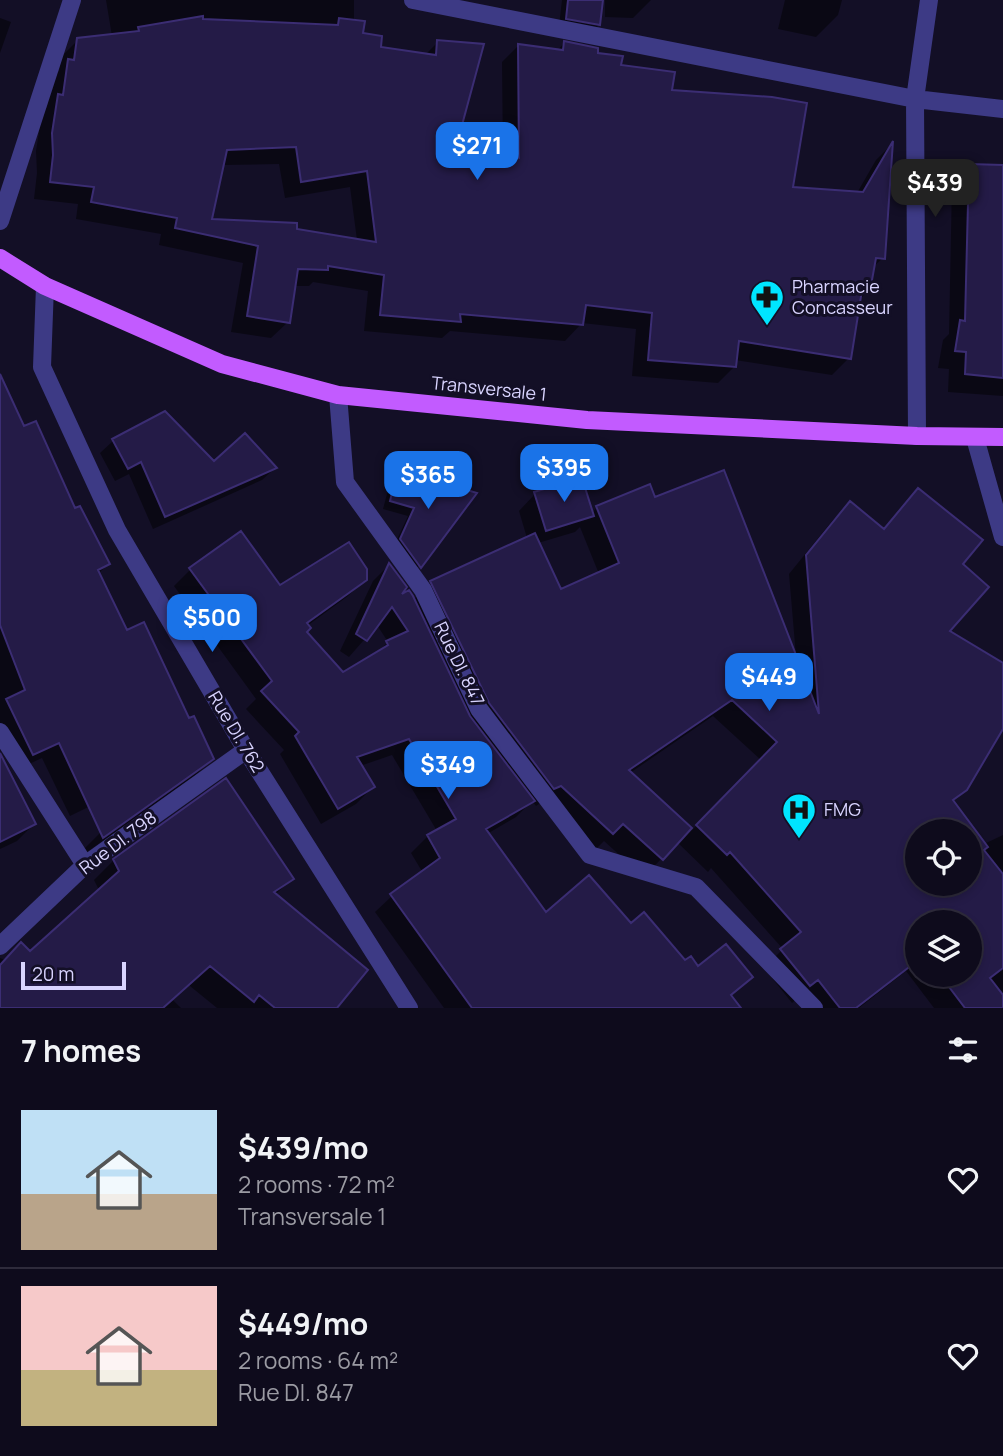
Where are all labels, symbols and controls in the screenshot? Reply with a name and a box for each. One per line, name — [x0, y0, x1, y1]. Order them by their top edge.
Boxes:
pin: $271 — [436, 122, 518, 182]
text: $271 — [452, 129, 502, 161]
pin: $439 — [894, 160, 976, 219]
text: $439 — [907, 166, 963, 198]
place label: Pharmacie Concasseur — [792, 274, 893, 319]
pharmacy icon: Pharmacie Concasseur — [748, 278, 786, 327]
street label: Transversale 1 — [430, 370, 548, 406]
pin: $395 — [523, 444, 605, 504]
text: $395 — [536, 451, 592, 483]
pin: $365 — [387, 452, 469, 511]
text: $365 — [400, 458, 456, 490]
pin: $500 — [171, 594, 253, 654]
text: $500 — [183, 601, 241, 633]
street label: Rue DI. 847 — [429, 618, 491, 710]
pin: $449 — [728, 654, 810, 713]
text: $449 — [741, 660, 797, 692]
street label: Rue DI. 762 — [203, 686, 271, 777]
pin: $349 — [407, 742, 489, 801]
text: $349 — [420, 748, 476, 780]
hospital icon: FMG — [780, 791, 818, 840]
place label: FMG — [824, 797, 861, 821]
street label: Rue DI. 798 — [74, 805, 161, 879]
map controls — [905, 819, 982, 987]
button: locate — [905, 819, 982, 896]
button: layers — [905, 910, 982, 987]
scale bar — [21, 959, 126, 991]
text: 20 m — [32, 961, 74, 987]
text: 7 homes — [21, 1030, 141, 1071]
icon: filters — [944, 1031, 982, 1069]
text: $439/mo — [238, 1127, 369, 1168]
icon: home — [77, 1138, 161, 1222]
icon: heart — [944, 1161, 982, 1199]
text: 2 rooms · 72 m² — [238, 1168, 395, 1200]
text: Transversale 1 — [238, 1200, 386, 1232]
text: $449/mo — [238, 1303, 368, 1344]
icon: home — [77, 1314, 161, 1398]
icon: heart — [944, 1337, 982, 1375]
text: 2 rooms · 64 m² — [238, 1344, 398, 1376]
text: Rue DI. 847 — [238, 1376, 354, 1408]

